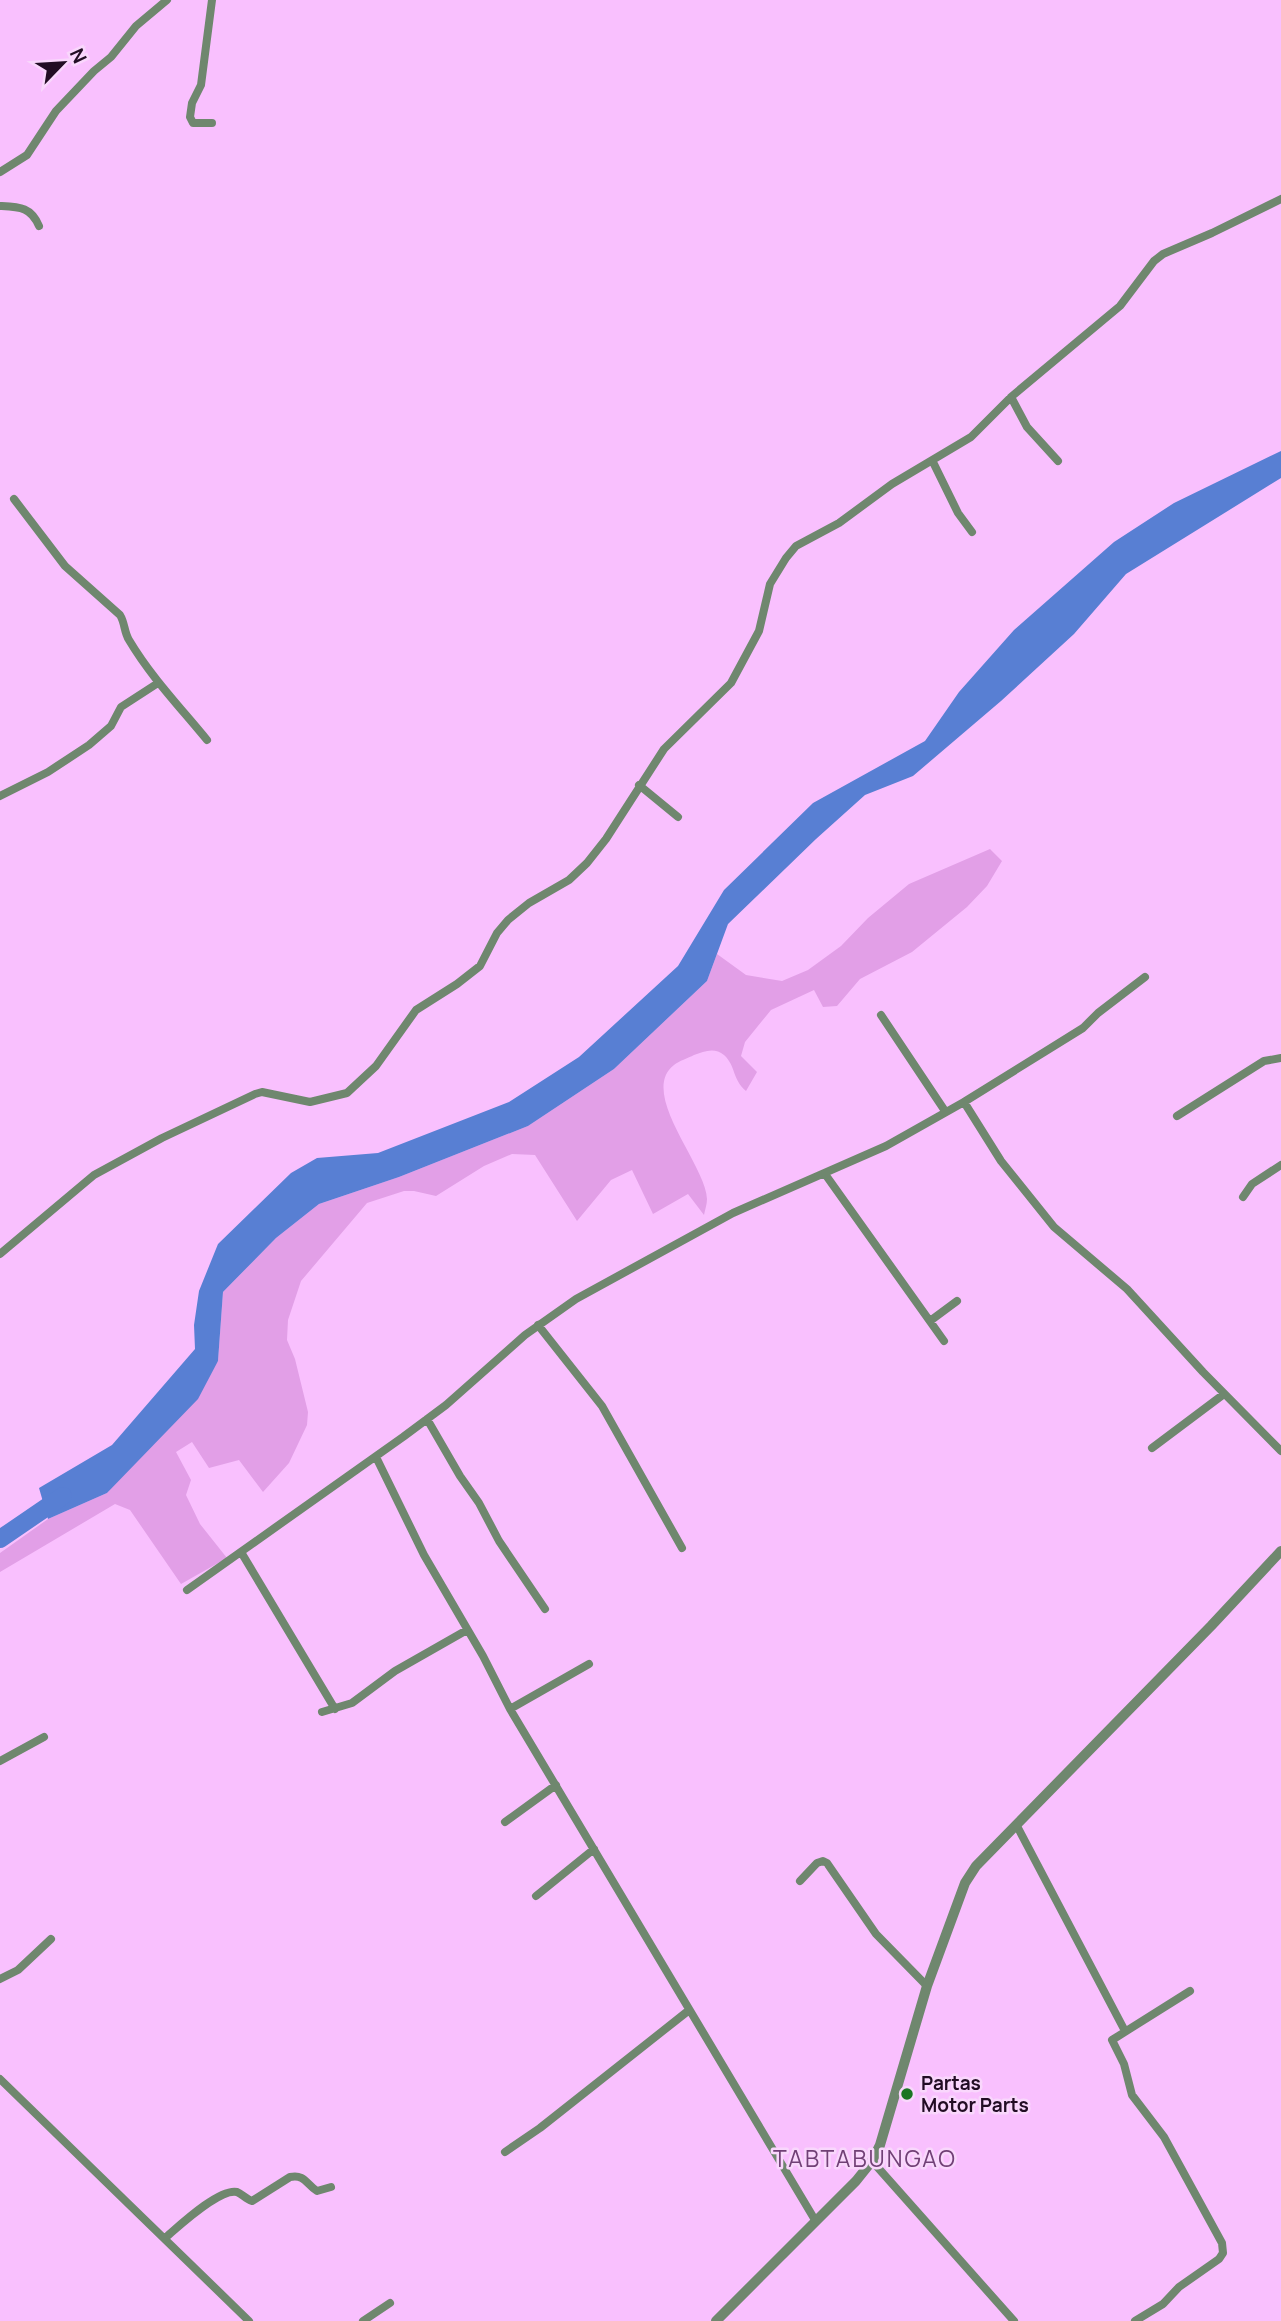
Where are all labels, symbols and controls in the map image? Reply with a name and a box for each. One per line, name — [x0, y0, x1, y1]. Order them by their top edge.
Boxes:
north arrow — [28, 28, 98, 98]
text: N — [64, 44, 93, 67]
place label: Partas Motor Parts — [921, 2070, 1029, 2118]
marker: Partas Motor Parts — [899, 2086, 915, 2102]
district label: TABTABUNGAO — [773, 2142, 957, 2174]

